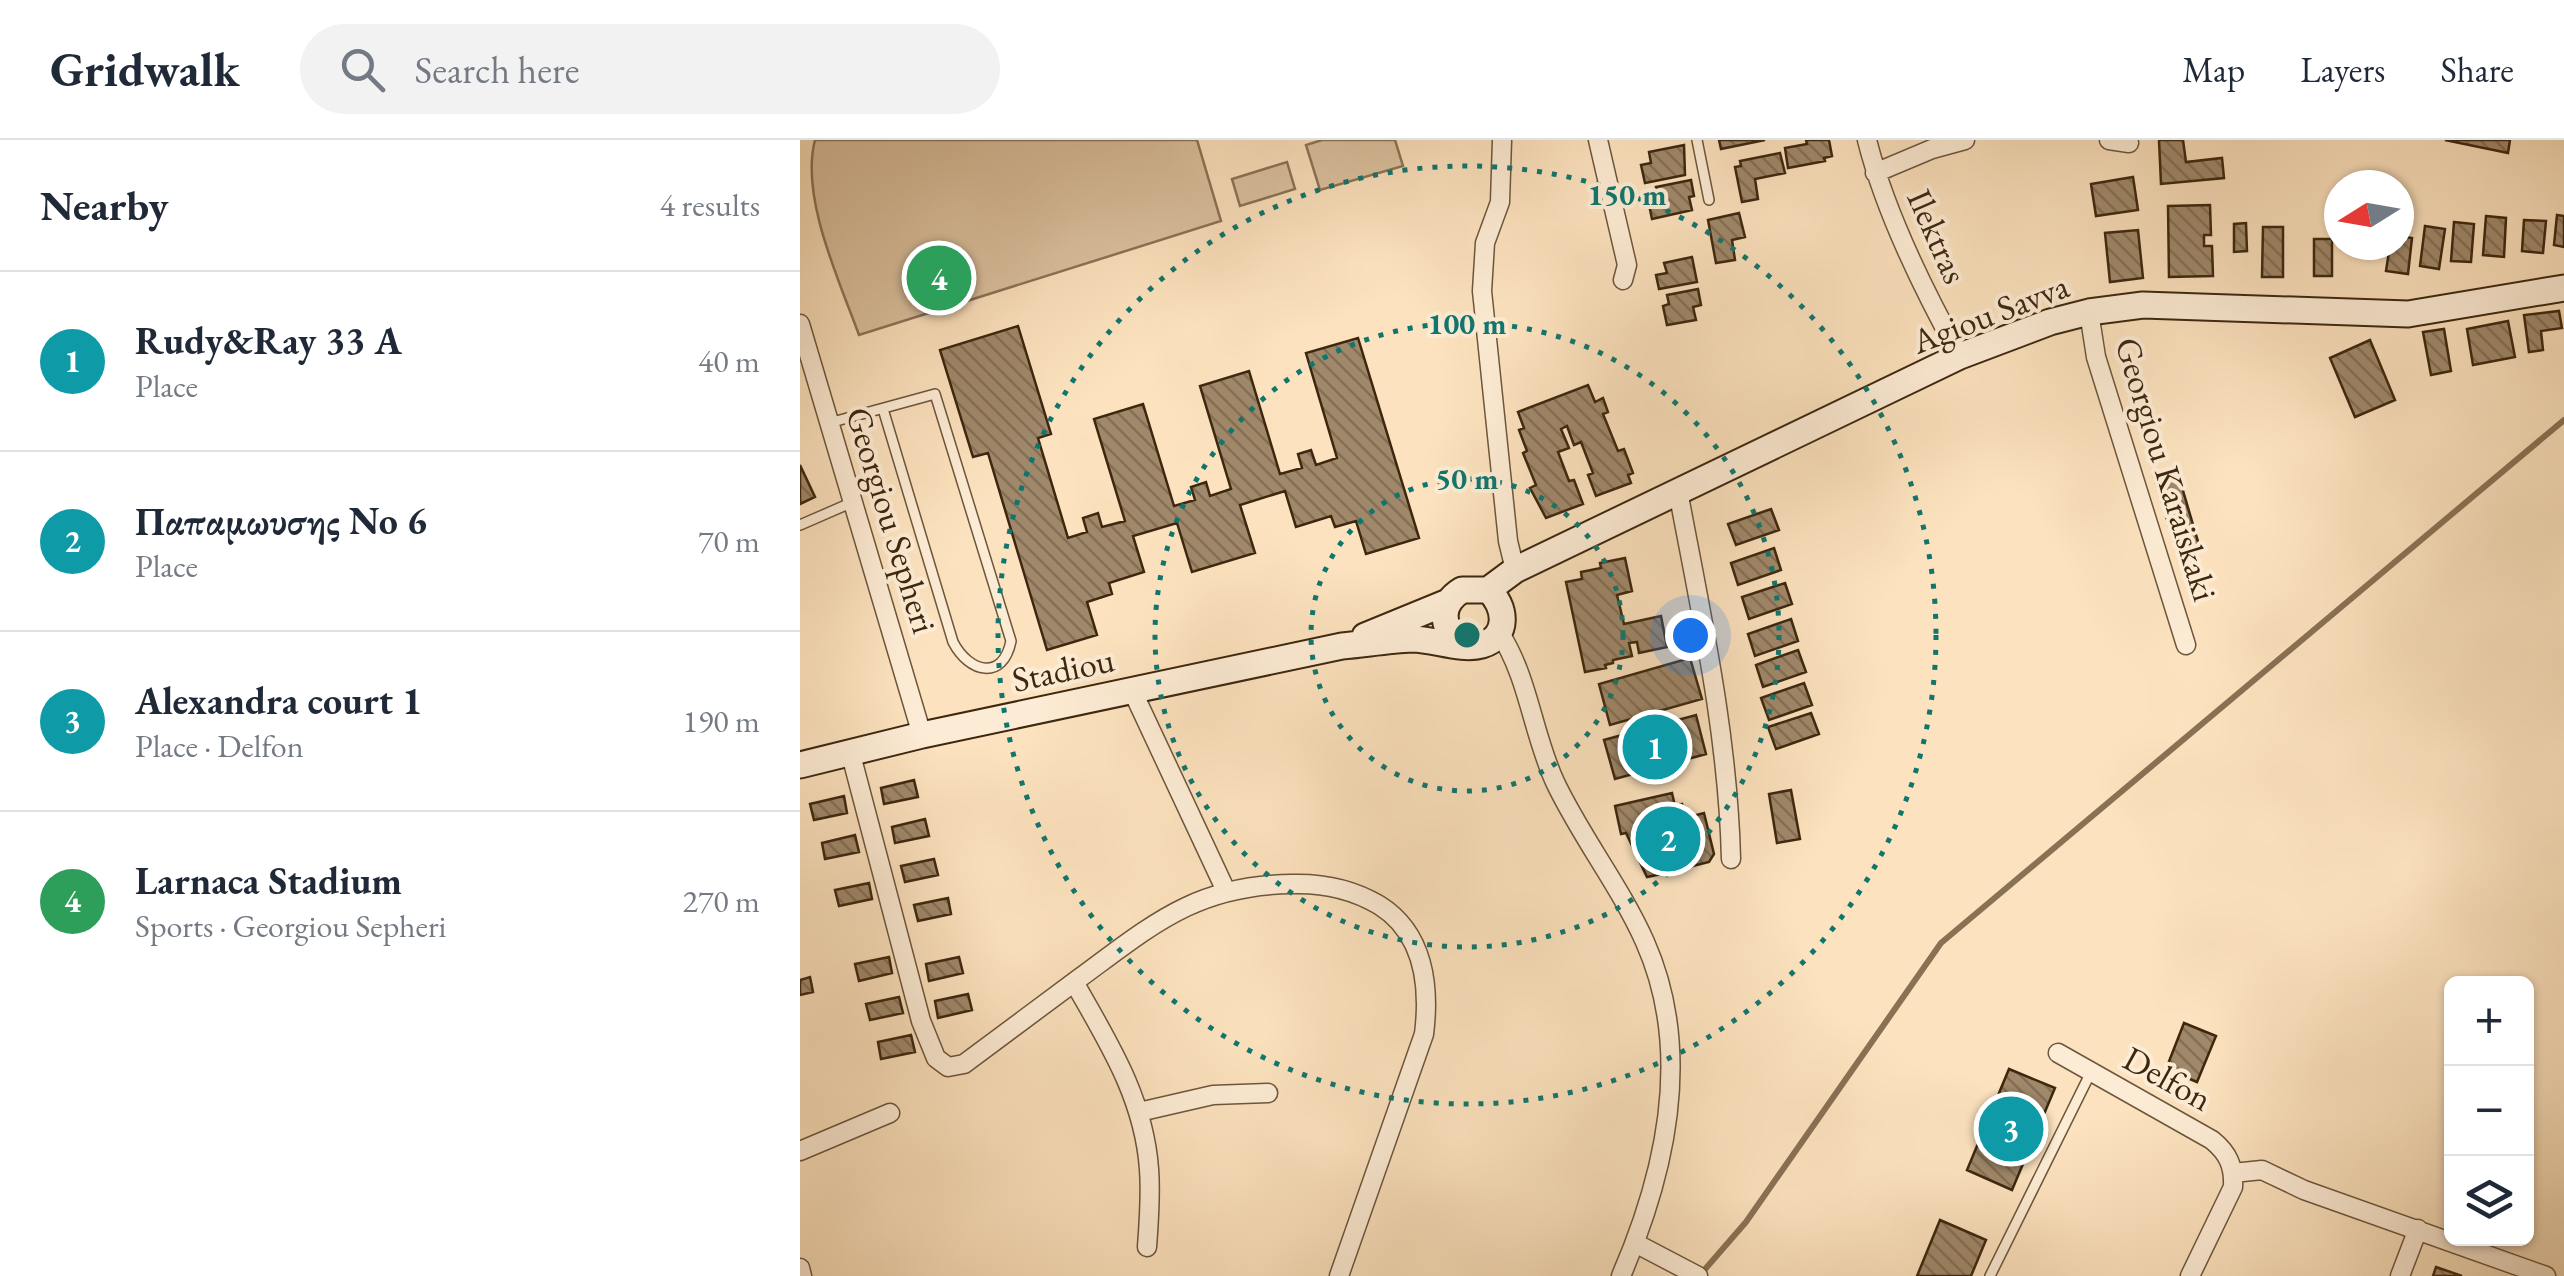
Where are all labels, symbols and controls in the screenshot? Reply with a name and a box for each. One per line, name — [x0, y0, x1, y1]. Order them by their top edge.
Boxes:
search box — [300, 24, 1000, 114]
text: Gridwalk — [50, 38, 240, 100]
icon: search — [335, 42, 390, 97]
text: Search here — [415, 45, 580, 94]
text: Map — [2182, 47, 2245, 92]
text: Layers — [2300, 47, 2385, 92]
text: Share — [2440, 47, 2514, 92]
north arrow — [2324, 170, 2414, 260]
text: 150 m — [1588, 175, 1666, 214]
text: Nearby — [40, 178, 169, 233]
street label: Ilektras — [1897, 182, 1979, 290]
text: 4 results — [660, 184, 760, 226]
pin: 4 — [906, 240, 972, 316]
street label: Agiou Savva — [1904, 263, 2075, 364]
text: 100 m — [1428, 304, 1506, 343]
text: Rudy&Ray 33 A — [135, 316, 402, 365]
street label: Georgiou Karaiskaki — [2106, 332, 2228, 606]
text: 1 — [64, 340, 81, 382]
text: 40 m — [698, 340, 760, 382]
text: Place — [135, 365, 198, 407]
street label: Georgiou Sepheri — [836, 402, 948, 638]
text: 50 m — [1435, 459, 1499, 498]
text: Παπαμωυσης No 6 — [135, 496, 427, 545]
text: 2 — [64, 520, 81, 562]
text: 70 m — [698, 520, 760, 562]
text: Place — [135, 545, 198, 587]
your location — [1665, 610, 1716, 661]
centre of rings — [1449, 617, 1485, 653]
street label: Stadiou — [1008, 636, 1119, 702]
text: Alexandra court 1 — [135, 676, 422, 725]
text: 3 — [64, 700, 81, 742]
text: 190 m — [683, 700, 760, 742]
pin: 1 — [1622, 710, 1688, 784]
text: Place · Delfon — [135, 725, 304, 767]
pin: 2 — [1636, 802, 1700, 876]
text: Larnaca Stadium — [135, 856, 402, 905]
text: 4 — [64, 880, 81, 922]
text: 270 m — [683, 880, 760, 922]
text: Sports · Georgiou Sepheri — [135, 905, 446, 947]
map controls — [2444, 976, 2534, 1246]
button: + — [2444, 976, 2534, 1066]
street label: Delfon — [2116, 1035, 2220, 1121]
button: − — [2444, 1066, 2534, 1156]
pin: 3 — [1978, 1092, 2044, 1166]
button: layers — [2444, 1156, 2534, 1246]

